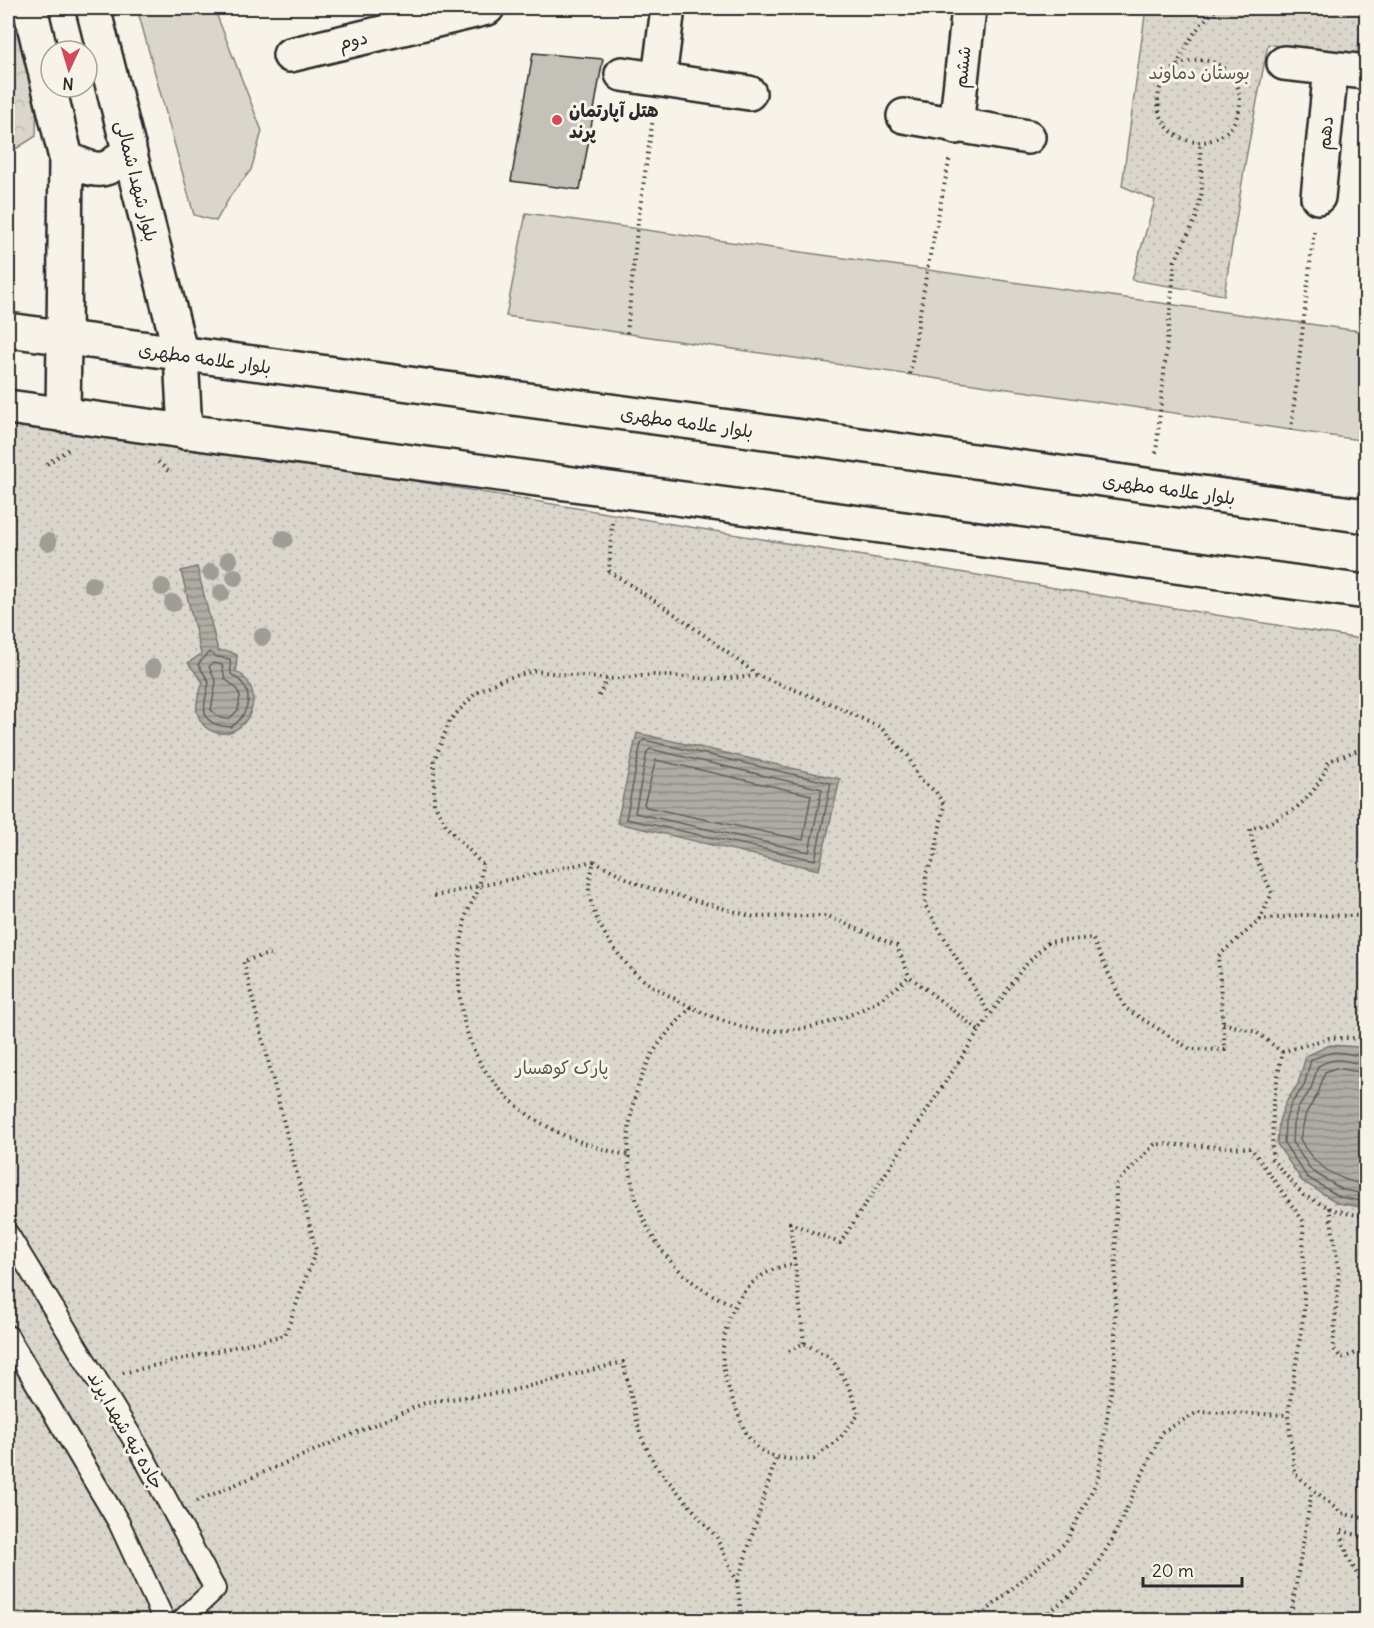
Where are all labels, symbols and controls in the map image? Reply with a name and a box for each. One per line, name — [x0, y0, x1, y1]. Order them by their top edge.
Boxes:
street label: دوم — [336, 25, 371, 58]
north arrow — [39, 39, 99, 99]
street label: ششم — [948, 45, 979, 90]
park label: بوستان دماوند — [1148, 61, 1250, 84]
text: N — [62, 74, 74, 94]
place label: هتل آپارتمان پرند — [569, 99, 659, 144]
marker: هتل آپارتمان پرند — [550, 113, 564, 127]
street label: دهم — [1312, 115, 1341, 151]
street label: بلوار شهدا شمالی — [111, 118, 163, 244]
street label: بلوار علامه مطهری — [137, 337, 273, 379]
street label: بلوار علامه مطهری — [619, 401, 755, 443]
street label: بلوار علامه مطهری — [1101, 468, 1237, 510]
park label: پارک کوهسار — [514, 1056, 608, 1080]
street label: جاده تپه شهدا پرند — [82, 1367, 169, 1494]
scale bar — [1143, 1550, 1242, 1588]
text: 20 m — [1152, 1559, 1194, 1582]

